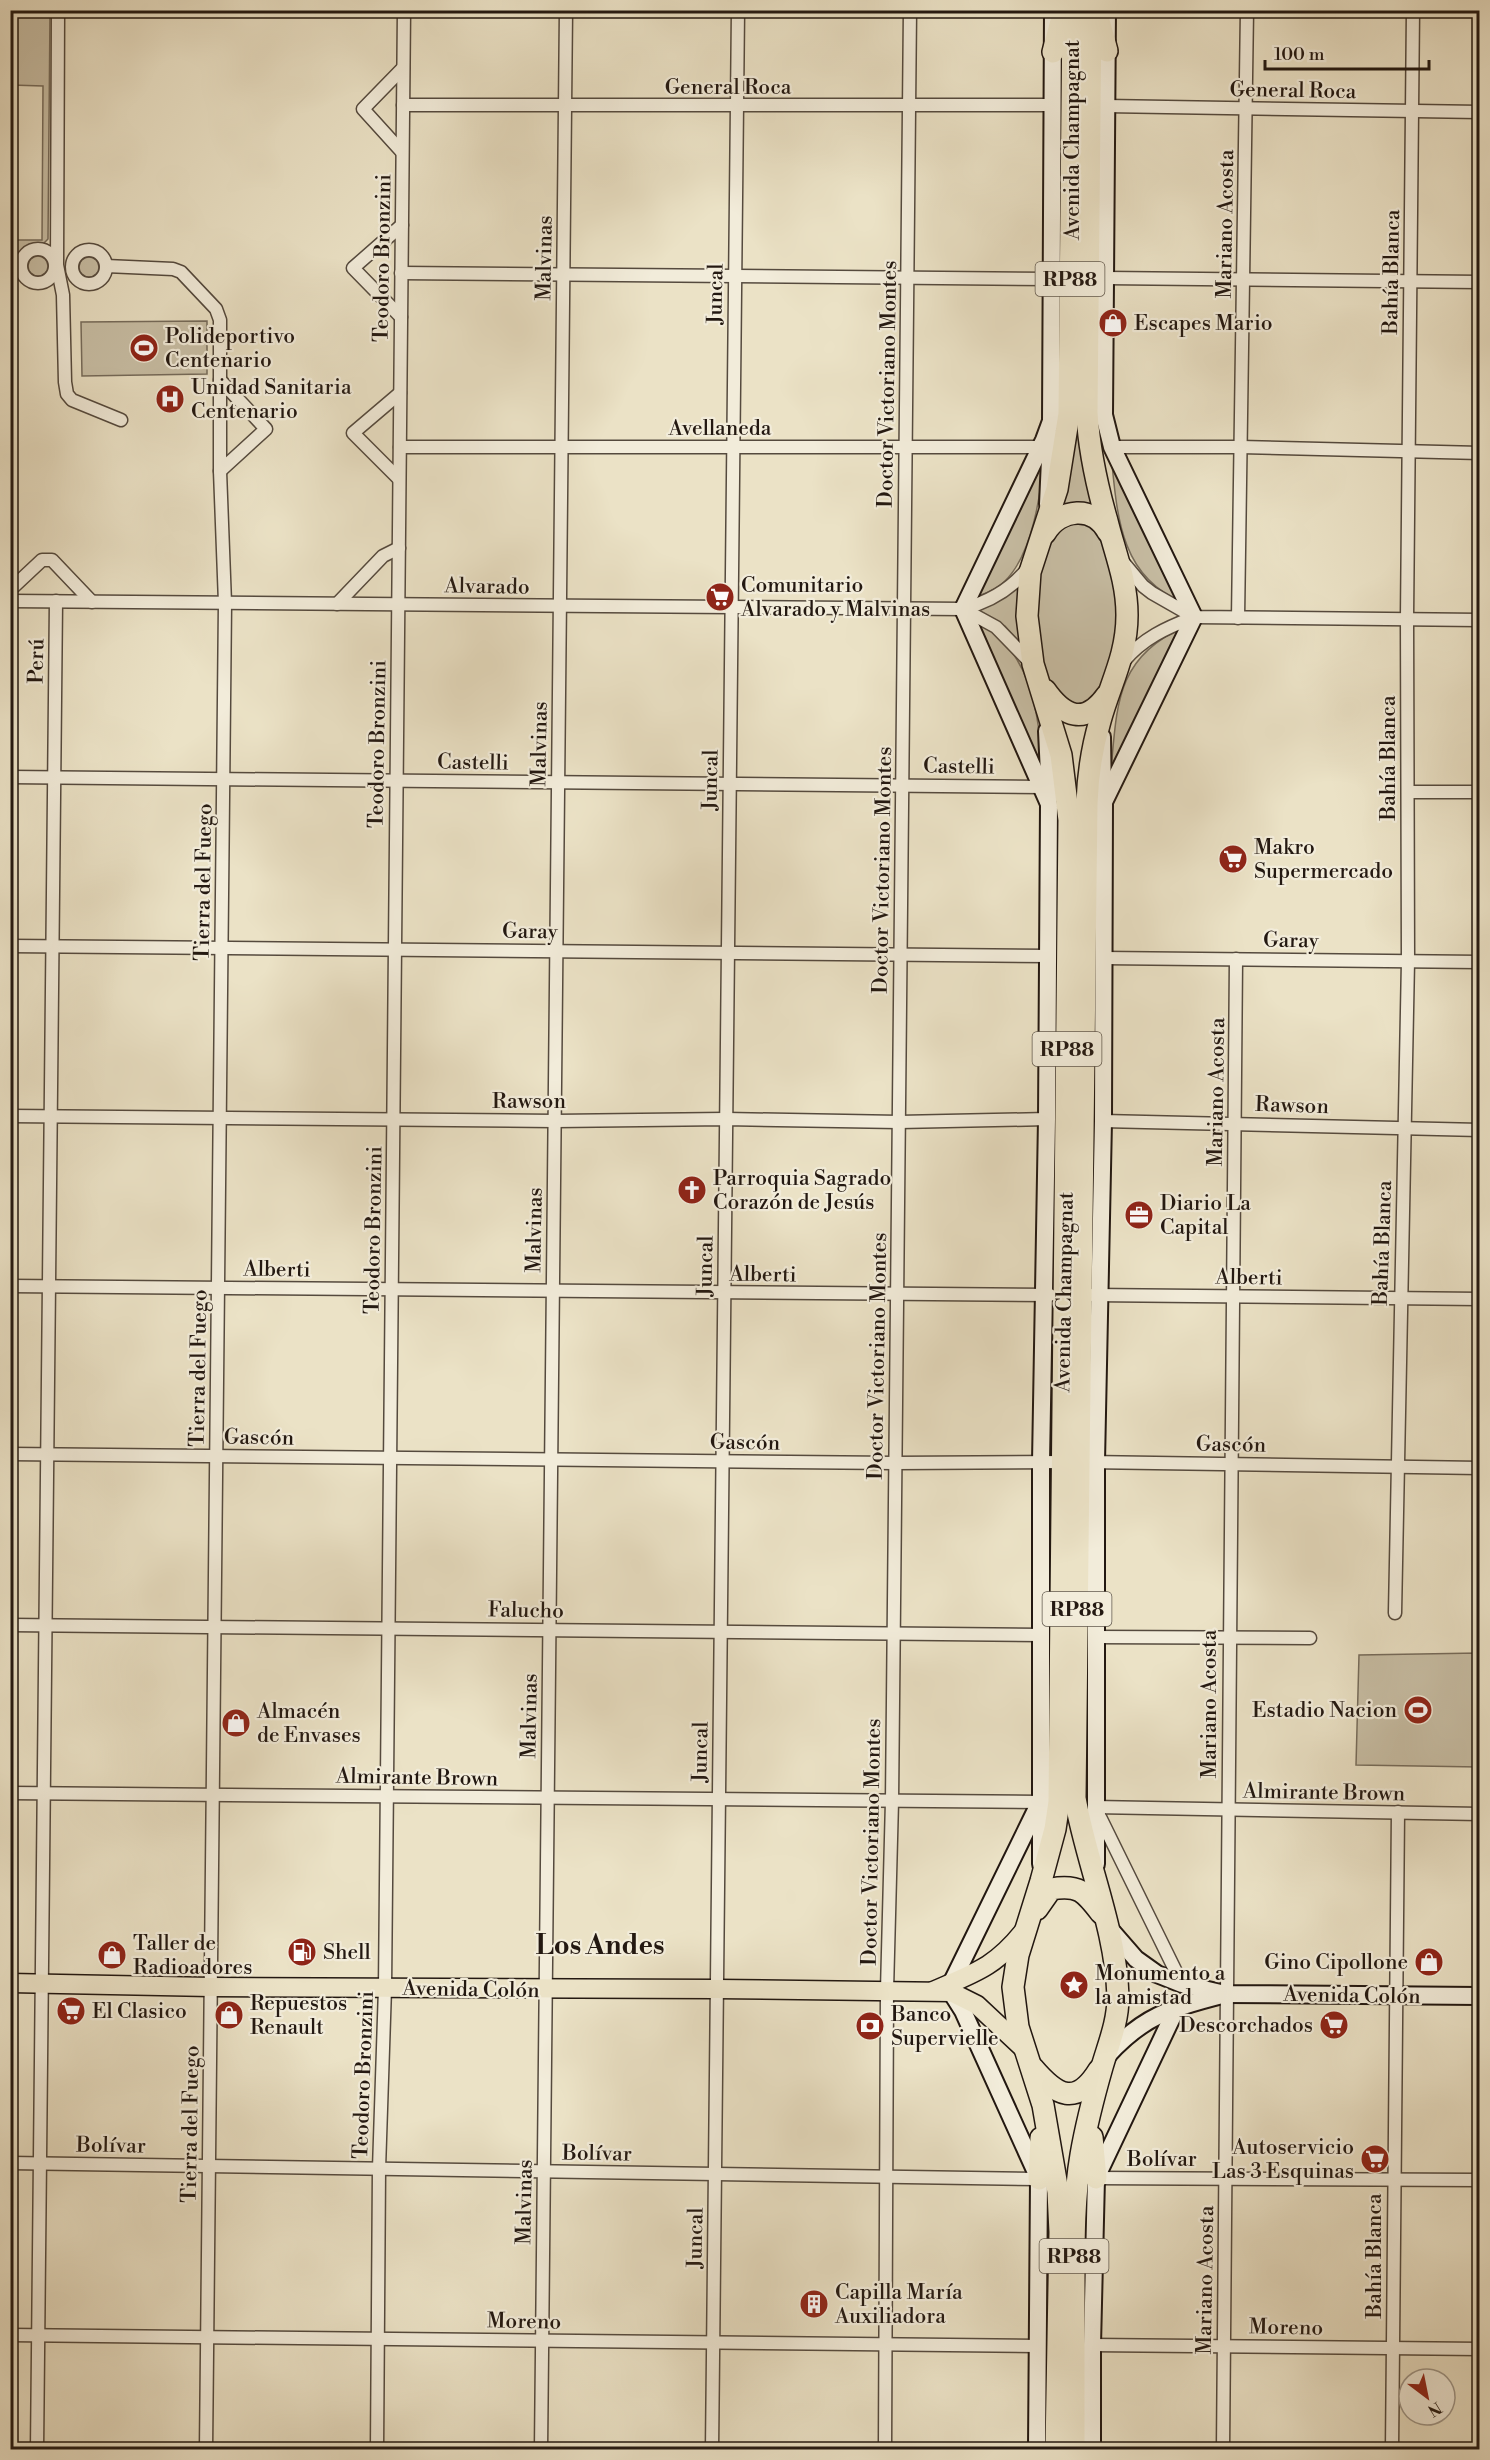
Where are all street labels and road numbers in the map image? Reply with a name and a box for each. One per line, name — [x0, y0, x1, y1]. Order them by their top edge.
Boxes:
street label: Avenida Champagnat — [1060, 39, 1086, 241]
street label: General Roca — [665, 75, 792, 101]
street label: General Roca — [1229, 77, 1357, 105]
street label: Mariano Acosta — [1212, 149, 1240, 299]
street label: Teodoro Bronzini — [369, 174, 397, 342]
street label: Bahía Blanca — [1378, 209, 1406, 336]
street label: Malvinas — [531, 215, 559, 301]
street label: Doctor Victoriano Montes — [873, 260, 903, 508]
road number: RP88 — [1036, 262, 1104, 296]
street label: Juncal — [702, 263, 730, 326]
street label: Avellaneda — [668, 416, 772, 442]
street label: Alvarado — [443, 573, 530, 601]
street label: Perú — [24, 638, 50, 684]
street label: Teodoro Bronzini — [364, 660, 392, 828]
street label: Bahía Blanca — [1376, 695, 1402, 822]
street label: Malvinas — [526, 701, 554, 787]
street label: Doctor Victoriano Montes — [868, 746, 898, 994]
street label: Castelli — [437, 749, 509, 777]
street label: Juncal — [697, 749, 725, 812]
street label: Castelli — [923, 753, 995, 781]
street label: Tierra del Fuego — [190, 803, 218, 961]
street label: Garay — [502, 919, 559, 945]
street label: Garay — [1263, 928, 1320, 954]
street label: Mariano Acosta — [1203, 1017, 1231, 1167]
road number: RP88 — [1032, 1032, 1102, 1066]
street label: Rawson — [492, 1089, 566, 1115]
street label: Rawson — [1255, 1092, 1330, 1120]
street label: Teodoro Bronzini — [360, 1146, 388, 1314]
street label: Bahía Blanca — [1368, 1180, 1398, 1307]
street label: Malvinas — [521, 1187, 549, 1273]
street label: Avenida Champagnat — [1050, 1191, 1080, 1394]
street label: Doctor Victoriano Montes — [863, 1232, 893, 1480]
street label: Juncal — [692, 1235, 720, 1298]
street label: Alberti — [242, 1256, 311, 1284]
street label: Alberti — [728, 1261, 797, 1289]
street label: Alberti — [1214, 1264, 1283, 1292]
street label: Tierra del Fuego — [185, 1289, 213, 1447]
street label: Gascón — [224, 1424, 295, 1452]
street label: Gascón — [710, 1429, 781, 1457]
street label: Gascón — [1196, 1431, 1267, 1459]
road number: RP88 — [1042, 1592, 1112, 1626]
street label: Falucho — [488, 1597, 564, 1625]
street label: Mariano Acosta — [1197, 1629, 1223, 1778]
street label: Malvinas — [516, 1673, 544, 1759]
street label: Doctor Victoriano Montes — [857, 1718, 887, 1966]
street label: Juncal — [687, 1721, 715, 1784]
street label: Almirante Brown — [335, 1764, 499, 1792]
street label: Almirante Brown — [1242, 1779, 1406, 1807]
street label: Avenida Colón — [401, 1976, 540, 2004]
street label: Avenida Colón — [1282, 1982, 1421, 2010]
street label: Teodoro Bronzini — [348, 1990, 380, 2160]
street label: Tierra del Fuego — [177, 2045, 205, 2203]
street label: Bolívar — [75, 2132, 146, 2160]
street label: Bolívar — [561, 2140, 632, 2168]
street label: Bolívar — [1126, 2147, 1197, 2173]
street label: Malvinas — [511, 2159, 539, 2245]
street label: Bahía Blanca — [1362, 2193, 1388, 2320]
street label: Mariano Acosta — [1192, 2205, 1220, 2355]
street label: Juncal — [682, 2207, 710, 2270]
road number: RP88 — [1040, 2239, 1108, 2273]
street label: Moreno — [487, 2308, 561, 2336]
street label: Moreno — [1249, 2314, 1323, 2342]

